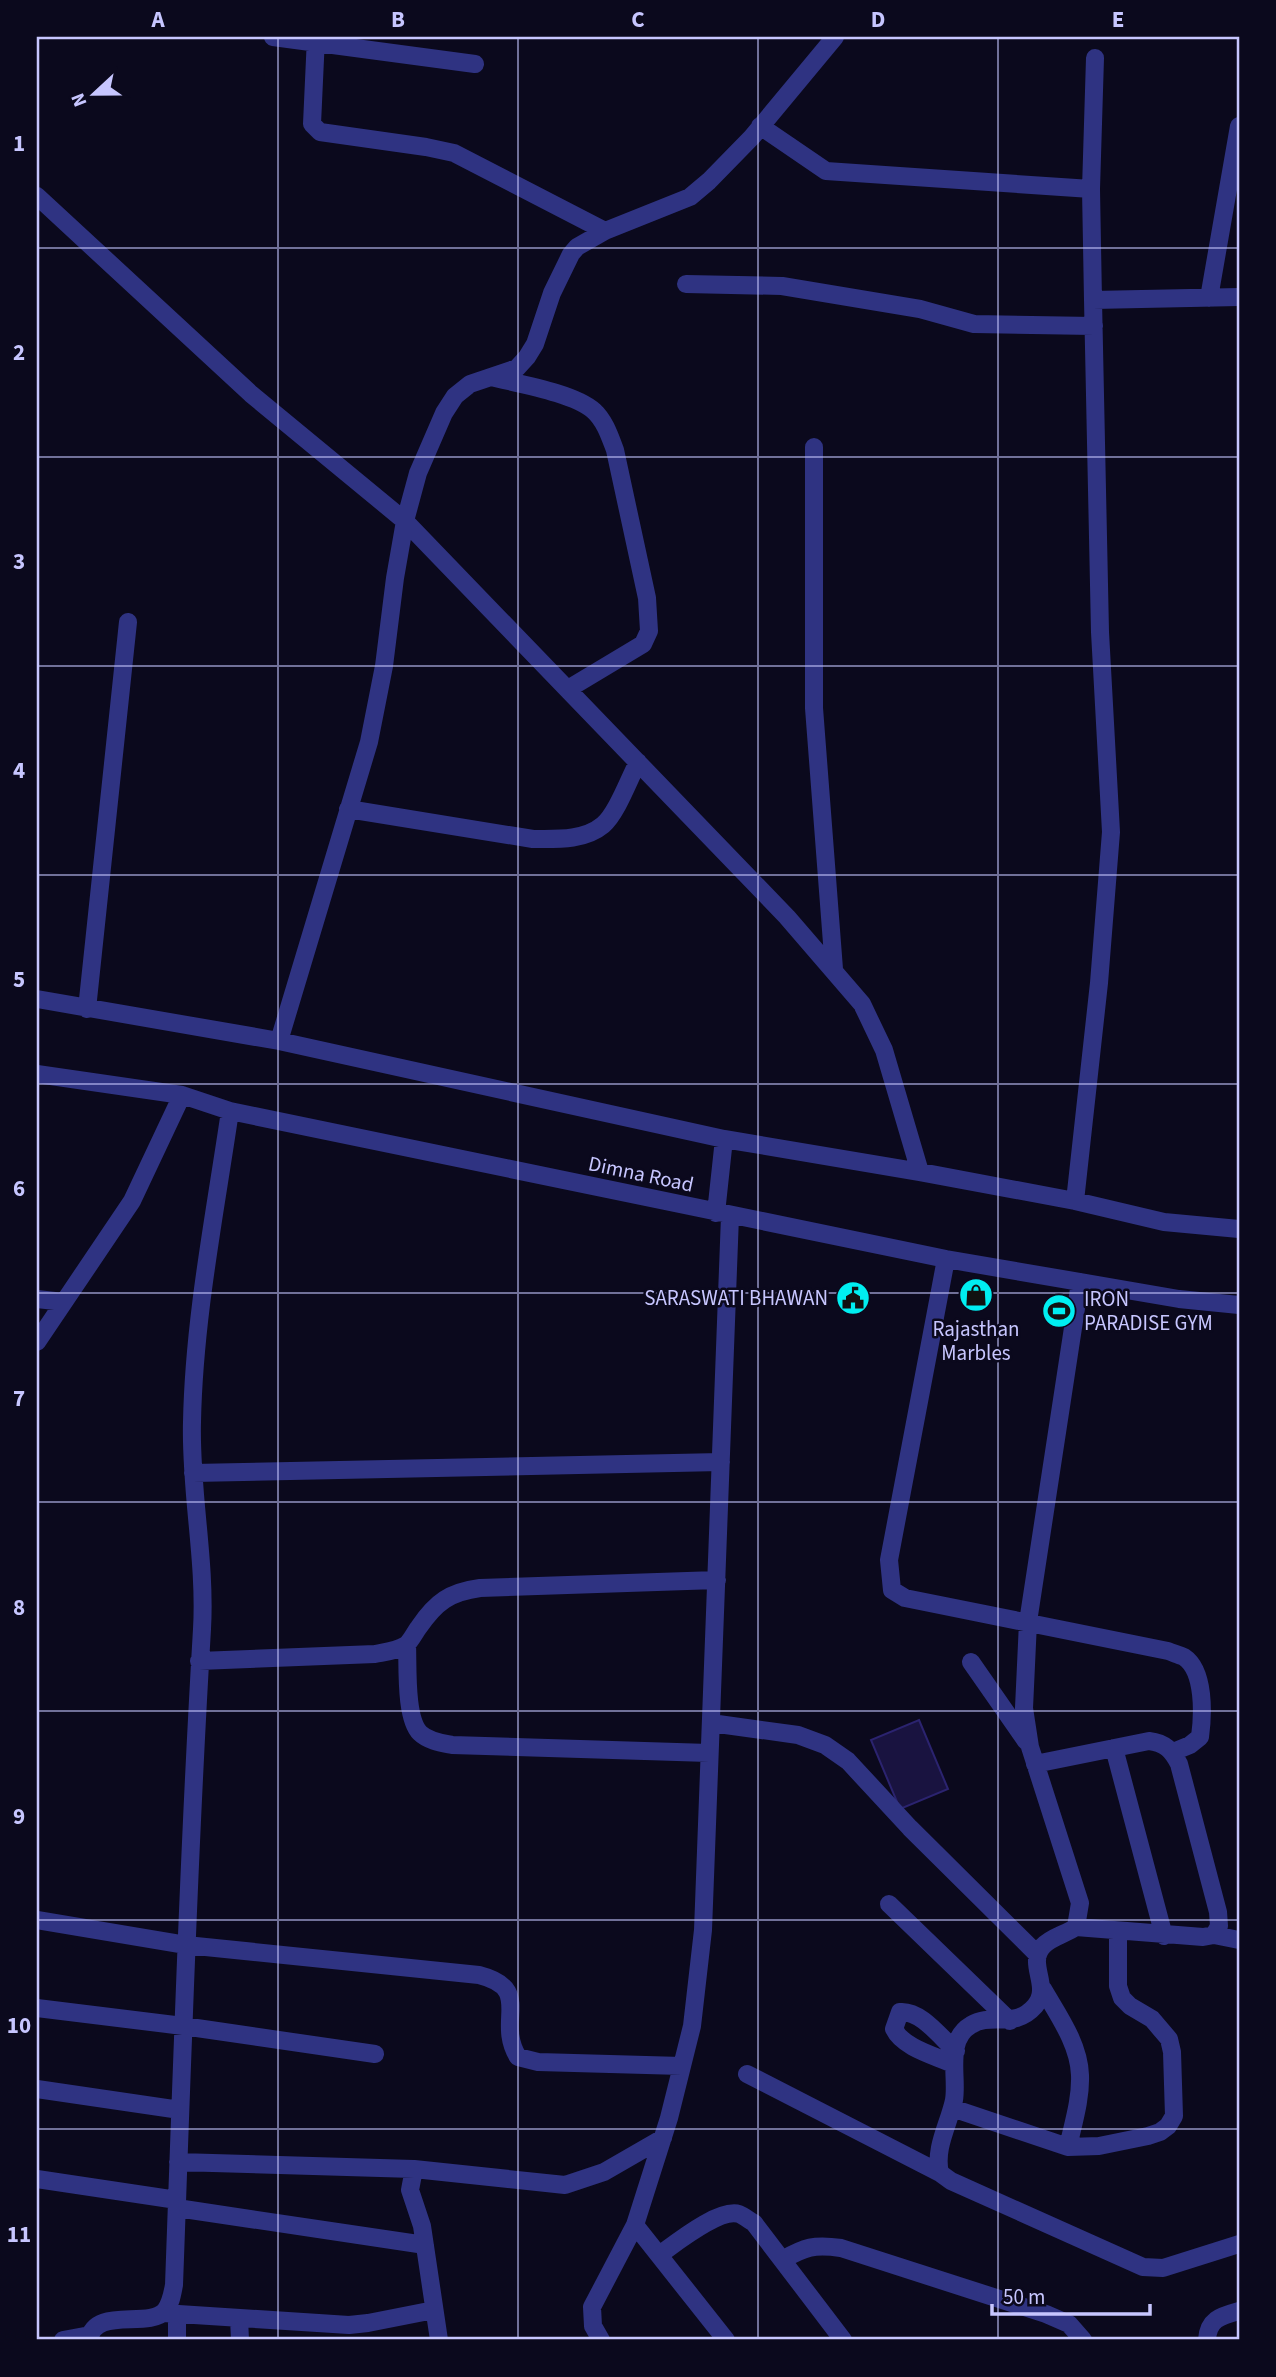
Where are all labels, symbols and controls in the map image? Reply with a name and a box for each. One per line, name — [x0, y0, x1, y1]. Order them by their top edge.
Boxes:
text: A — [150, 3, 165, 36]
text: B — [391, 3, 405, 36]
text: C — [631, 3, 645, 36]
text: D — [871, 3, 885, 36]
text: E — [1112, 3, 1124, 36]
north arrow — [60, 60, 130, 130]
text: N — [65, 89, 95, 111]
text: 1 — [13, 127, 25, 160]
text: 2 — [13, 336, 25, 369]
text: 3 — [13, 545, 25, 578]
text: 4 — [13, 754, 25, 787]
text: 5 — [13, 963, 25, 996]
street label: Dimna Road — [586, 1148, 696, 1200]
text: 6 — [13, 1172, 25, 1205]
shop icon: Rajasthan Marbles — [957, 1276, 995, 1314]
public building icon: SARASWATI BHAWAN — [834, 1279, 872, 1317]
place label: SARASWATI BHAWAN — [644, 1283, 828, 1313]
place label: IRON PARADISE GYM — [1084, 1284, 1213, 1338]
sports icon: IRON PARADISE GYM — [1040, 1292, 1078, 1330]
place label: Rajasthan Marbles — [932, 1314, 1020, 1368]
text: 7 — [13, 1382, 25, 1415]
text: 8 — [13, 1591, 25, 1624]
text: 9 — [13, 1800, 25, 1833]
text: 10 — [7, 2009, 31, 2042]
text: 11 — [7, 2218, 31, 2251]
scale bar — [992, 2272, 1150, 2316]
text: 50 m — [1003, 2282, 1045, 2312]

